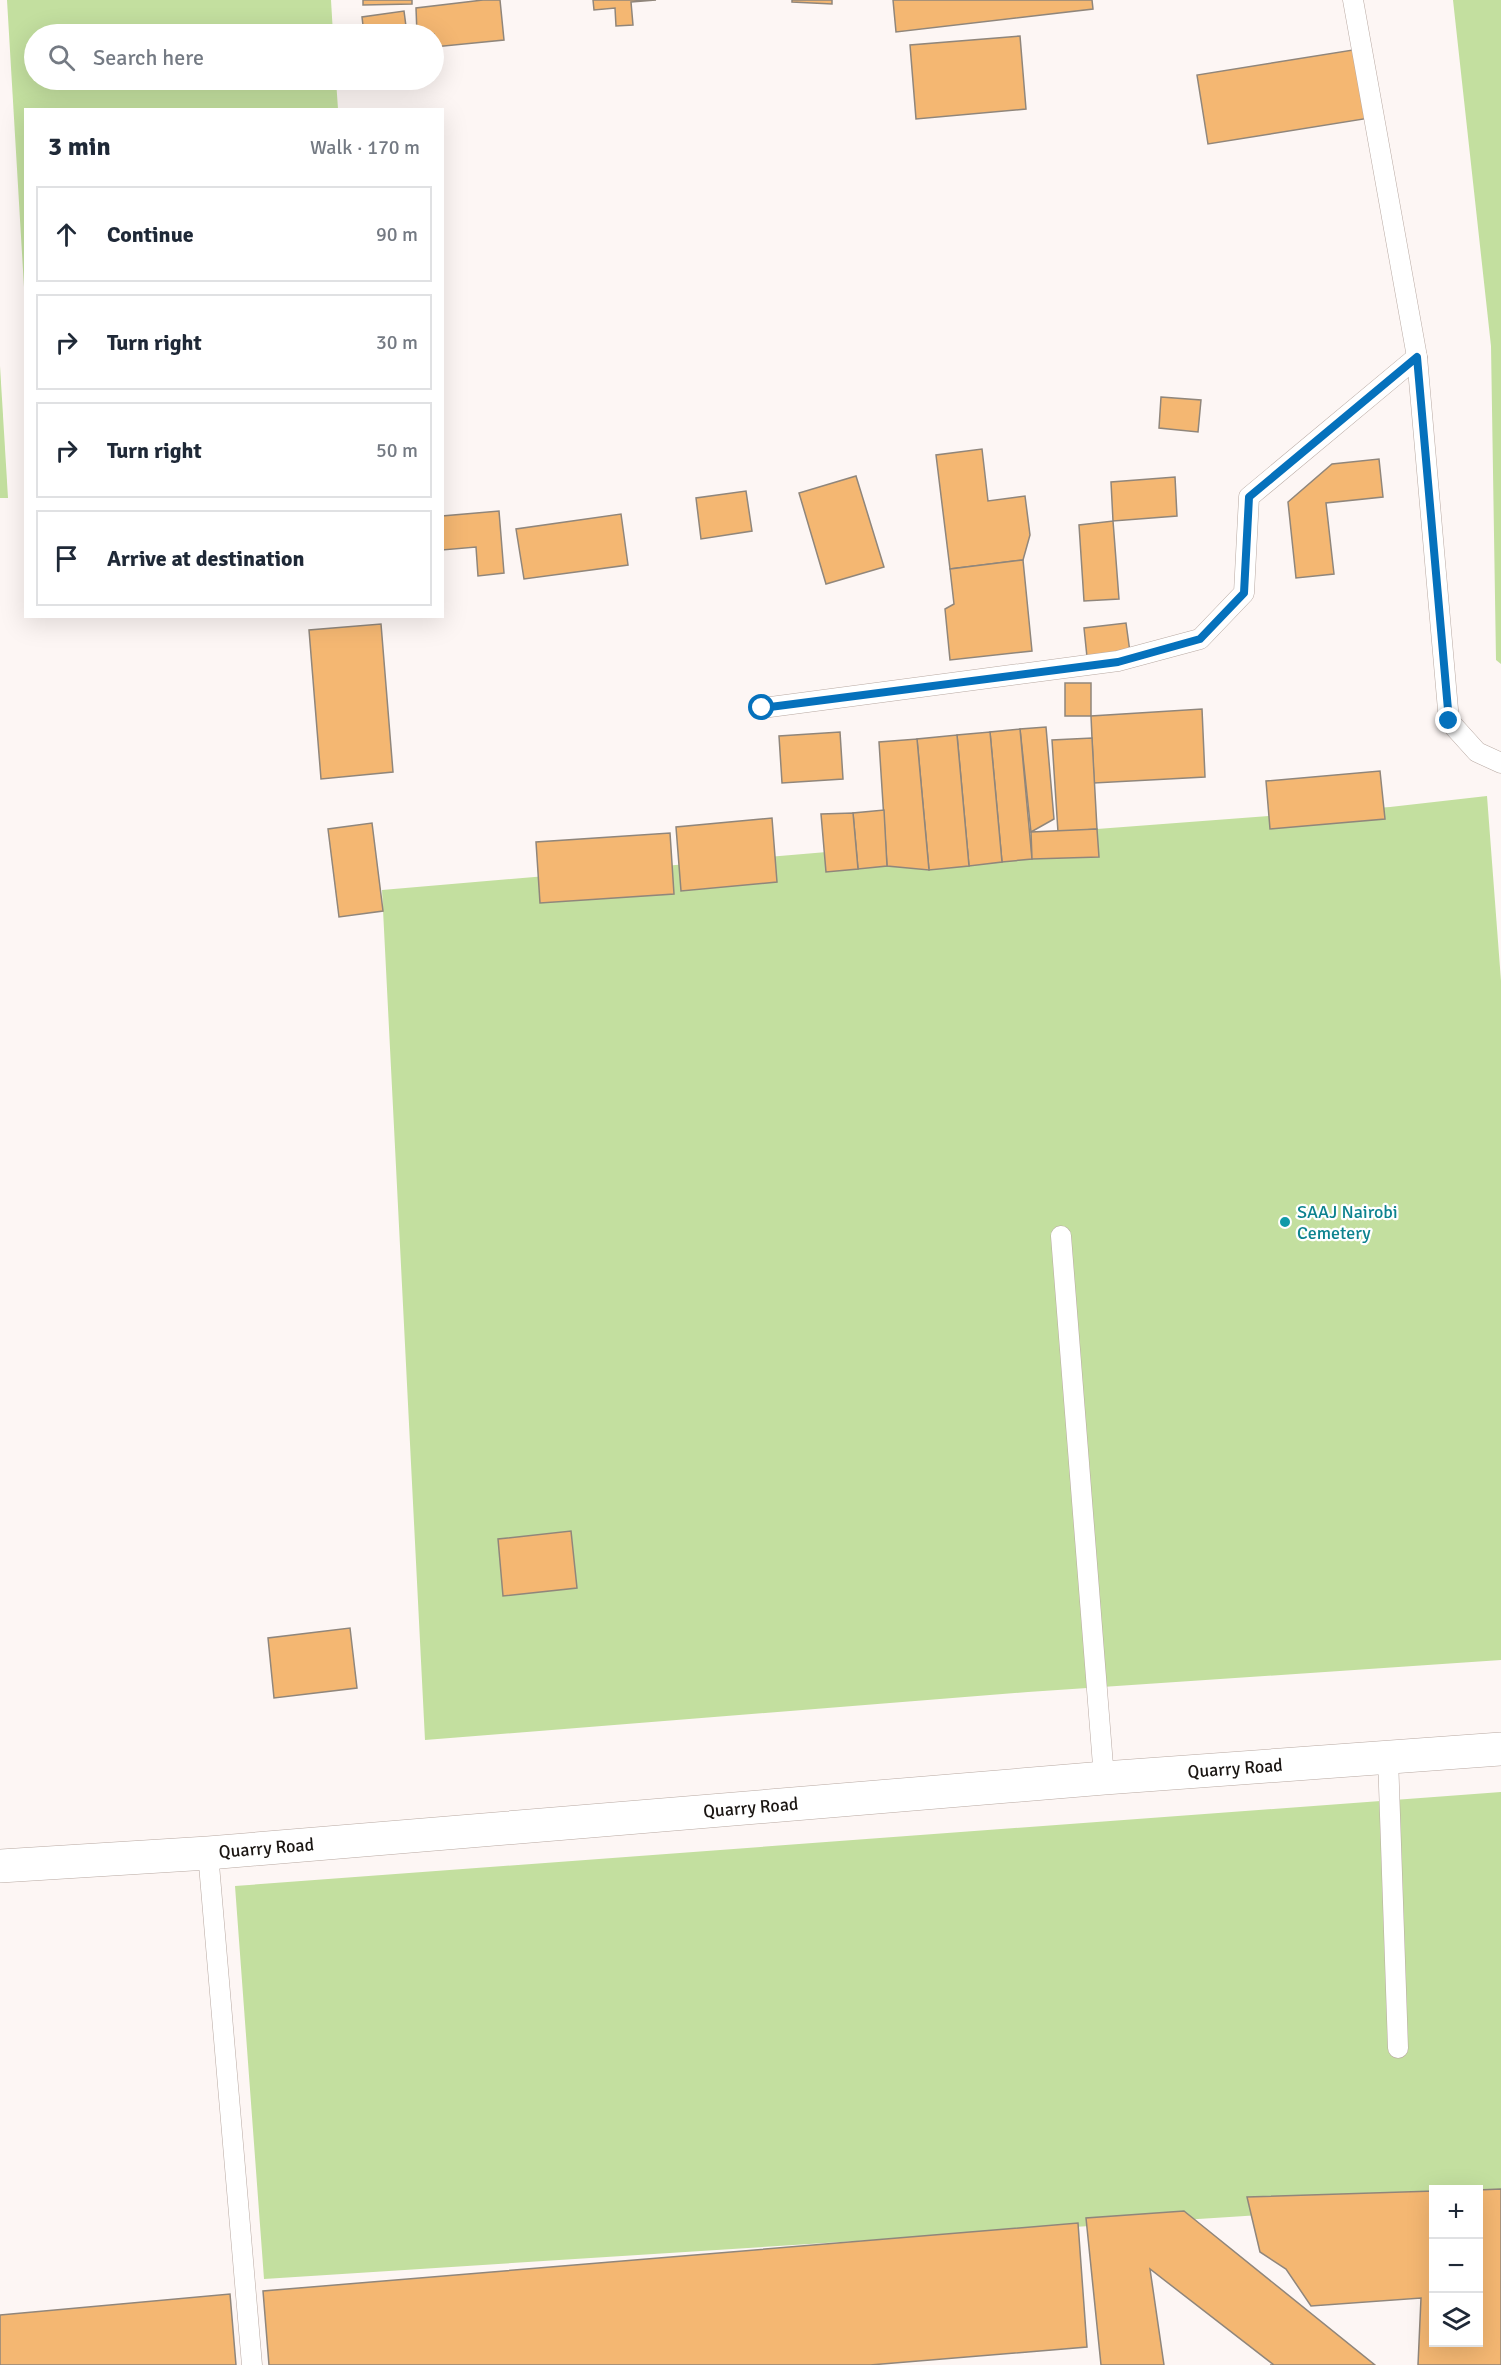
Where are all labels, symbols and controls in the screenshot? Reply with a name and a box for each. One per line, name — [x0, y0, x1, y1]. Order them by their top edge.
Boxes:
search box — [24, 24, 444, 90]
icon: search — [45, 41, 78, 74]
text: Search here — [93, 44, 204, 71]
text: 3 min — [48, 131, 111, 163]
text: Walk · 170 m — [310, 135, 420, 160]
icon: ahead — [50, 218, 83, 251]
text: Continue — [107, 221, 194, 248]
text: 90 m — [376, 222, 418, 247]
icon: right — [50, 326, 83, 359]
text: Turn right — [107, 329, 202, 356]
text: 30 m — [376, 330, 418, 355]
icon: right — [50, 434, 83, 467]
text: Turn right — [107, 437, 202, 464]
text: 50 m — [376, 438, 418, 463]
icon: arrive — [50, 542, 83, 575]
text: Arrive at destination — [107, 545, 304, 572]
route start — [748, 694, 774, 720]
route end — [1435, 707, 1461, 733]
place label: SAAJ Nairobi Cemetery — [1297, 1201, 1398, 1244]
marker: SAAJ Nairobi Cemetery — [1278, 1215, 1292, 1229]
street label: Quarry Road — [1187, 1754, 1283, 1783]
street label: Quarry Road — [702, 1793, 799, 1823]
street label: Quarry Road — [218, 1833, 315, 1863]
map controls — [1429, 2185, 1483, 2347]
button: + — [1429, 2185, 1483, 2239]
button: − — [1429, 2239, 1483, 2293]
button: layers — [1429, 2293, 1483, 2347]

